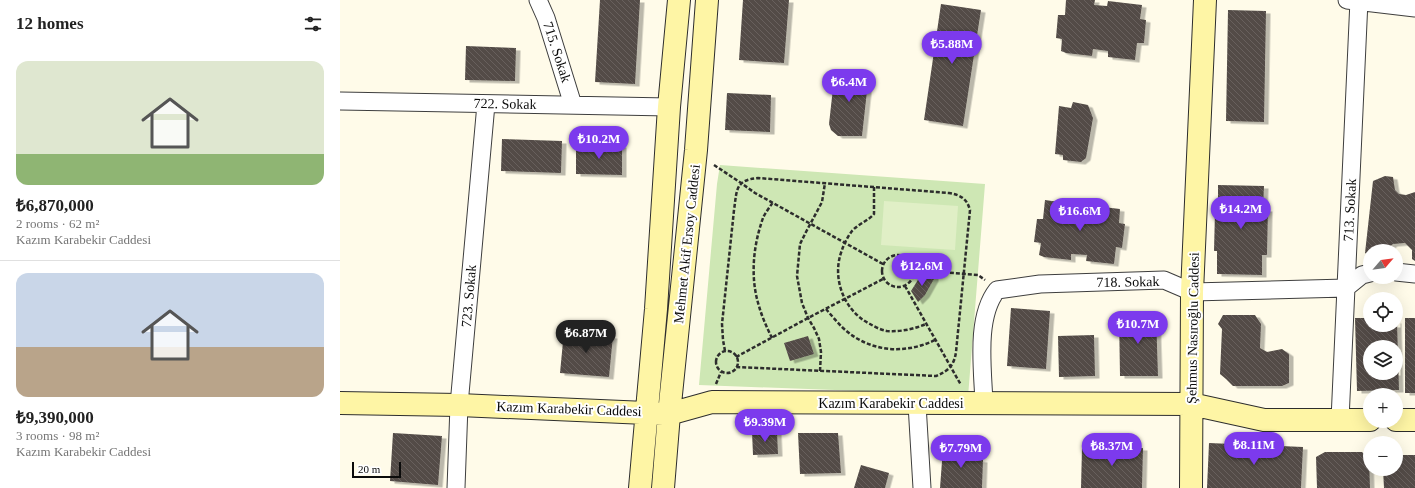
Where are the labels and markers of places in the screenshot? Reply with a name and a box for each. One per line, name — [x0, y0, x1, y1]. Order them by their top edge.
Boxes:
pin: ₺5.88M — [919, 31, 985, 65]
pin: ₺6.4M — [821, 69, 877, 103]
pin: ₺10.2M — [566, 126, 632, 160]
pin: ₺14.2M — [1208, 196, 1274, 230]
pin: ₺16.6M — [1047, 198, 1113, 232]
pin: ₺12.6M — [889, 253, 955, 287]
pin: ₺10.7M — [1105, 311, 1171, 345]
pin: ₺6.87M — [553, 320, 619, 354]
pin: ₺9.39M — [732, 409, 798, 443]
pin: ₺8.11M — [1221, 432, 1287, 466]
pin: ₺8.37M — [1079, 433, 1145, 467]
pin: ₺7.79M — [928, 435, 994, 469]

